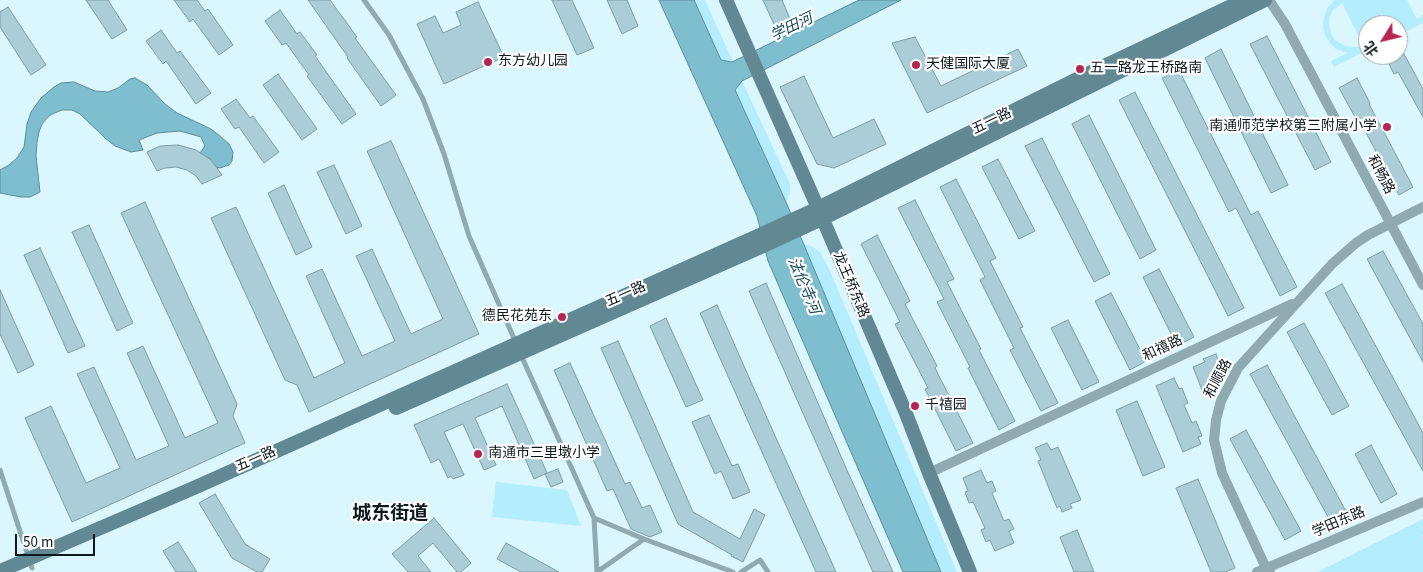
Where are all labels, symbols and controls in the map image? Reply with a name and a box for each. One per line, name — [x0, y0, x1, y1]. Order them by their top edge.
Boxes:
water label: 学田河 — [768, 10, 816, 46]
north arrow — [1358, 15, 1408, 65]
text: 北 — [1359, 37, 1384, 60]
place label: 东方幼儿园 — [498, 54, 568, 70]
marker: 东方幼儿园 — [482, 56, 494, 68]
place label: 天健国际大厦 — [926, 57, 1010, 73]
marker: 天健国际大厦 — [910, 59, 922, 71]
place label: 五一路龙王桥路南 — [1090, 61, 1202, 77]
marker: 五一路龙王桥路南 — [1074, 63, 1086, 75]
street label: 五一路 — [969, 105, 1015, 139]
place label: 南通师范学校第三附属小学 — [1209, 119, 1377, 135]
marker: 南通师范学校第三附属小学 — [1381, 121, 1393, 133]
street label: 和畅路 — [1363, 153, 1397, 197]
street label: 龙王桥东路 — [829, 250, 871, 320]
water label: 法伦寺河 — [783, 255, 823, 317]
street label: 五一路 — [603, 279, 649, 311]
place label: 德民花苑东 — [482, 309, 552, 325]
marker: 德民花苑东 — [556, 311, 568, 323]
street label: 和禧路 — [1140, 333, 1186, 365]
street label: 和顺路 — [1202, 357, 1236, 401]
place label: 千禧园 — [925, 398, 967, 414]
marker: 千禧园 — [909, 400, 921, 412]
street label: 五一路 — [233, 444, 279, 476]
place label: 南通市三里墩小学 — [488, 446, 600, 462]
marker: 南通市三里墩小学 — [472, 448, 484, 460]
district label: 城东街道 — [352, 504, 428, 526]
street label: 学田东路 — [1310, 504, 1368, 542]
scale bar — [18, 524, 98, 556]
text: 50 m — [23, 532, 53, 553]

